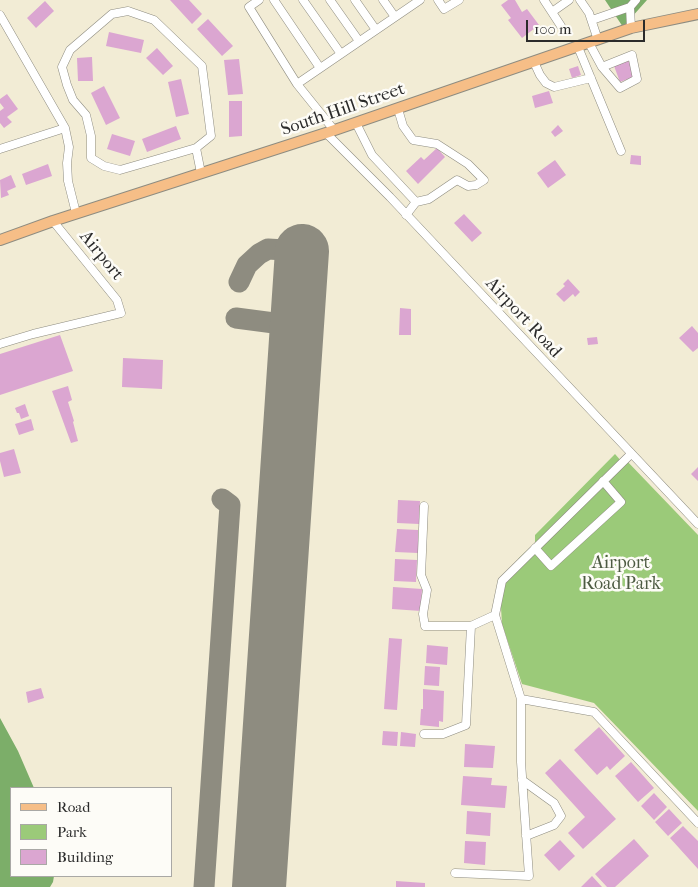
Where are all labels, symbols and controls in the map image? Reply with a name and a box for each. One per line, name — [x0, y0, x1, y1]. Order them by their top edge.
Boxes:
scale bar — [528, 10, 647, 42]
text: 100 m — [534, 20, 572, 38]
street label: South Hill Street — [278, 79, 408, 141]
street label: Airport — [74, 227, 128, 285]
street label: Airport Road — [480, 273, 566, 363]
park label: Airport Road Park — [581, 553, 661, 596]
legend — [10, 787, 172, 877]
text: Road — [57, 798, 90, 816]
text: Park — [57, 823, 87, 841]
text: Building — [57, 848, 113, 866]

